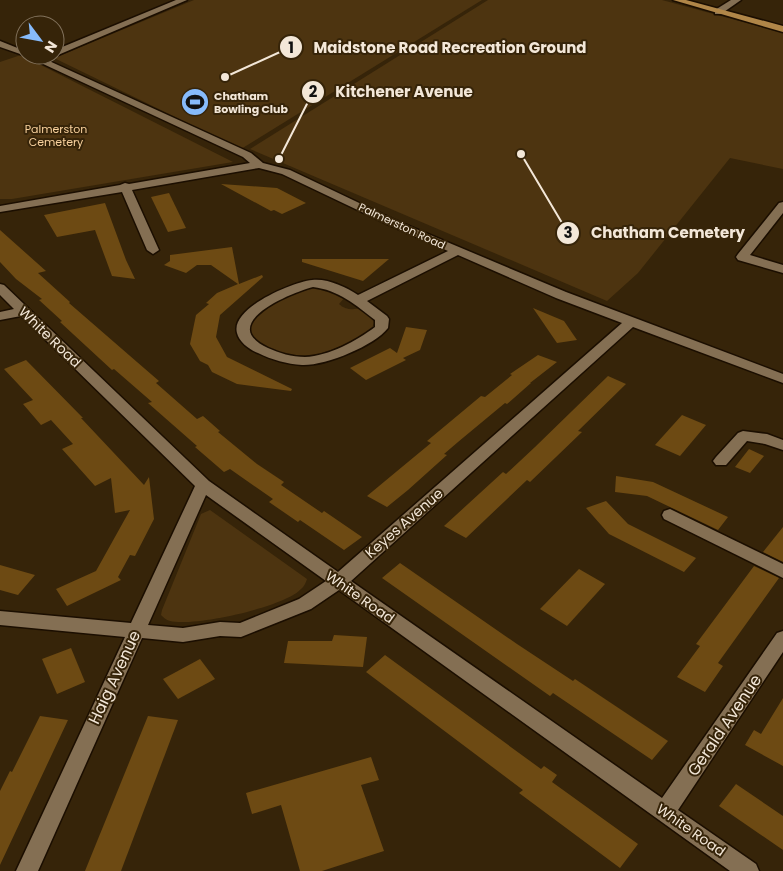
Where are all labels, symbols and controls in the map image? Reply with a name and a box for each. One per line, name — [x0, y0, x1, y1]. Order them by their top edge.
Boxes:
north arrow — [15, 15, 65, 65]
callout: Maidstone Road Recreation Ground — [279, 32, 597, 62]
text: N — [40, 37, 62, 57]
text: 1 — [288, 37, 294, 58]
text: Maidstone Road Recreation Ground — [313, 37, 587, 58]
callout: Kitchener Avenue — [301, 77, 483, 107]
text: 2 — [309, 81, 318, 102]
text: Kitchener Avenue — [335, 81, 473, 102]
sports icon: Chatham Bowling Club — [180, 87, 210, 117]
place label: Chatham Bowling Club — [214, 88, 289, 117]
park label: Palmerston Cemetery — [25, 121, 87, 150]
street label: Palmerston Road — [356, 199, 448, 253]
callout: Chatham Cemetery — [555, 218, 755, 248]
text: 3 — [563, 222, 573, 243]
text: Chatham Cemetery — [591, 222, 746, 243]
street label: White Road — [14, 302, 86, 372]
street label: Keyes Avenue — [361, 483, 447, 562]
street label: White Road — [322, 566, 398, 628]
street label: Haig Avenue — [83, 627, 146, 728]
street label: Gerald Avenue — [682, 670, 767, 781]
street label: White Road — [653, 799, 729, 861]

